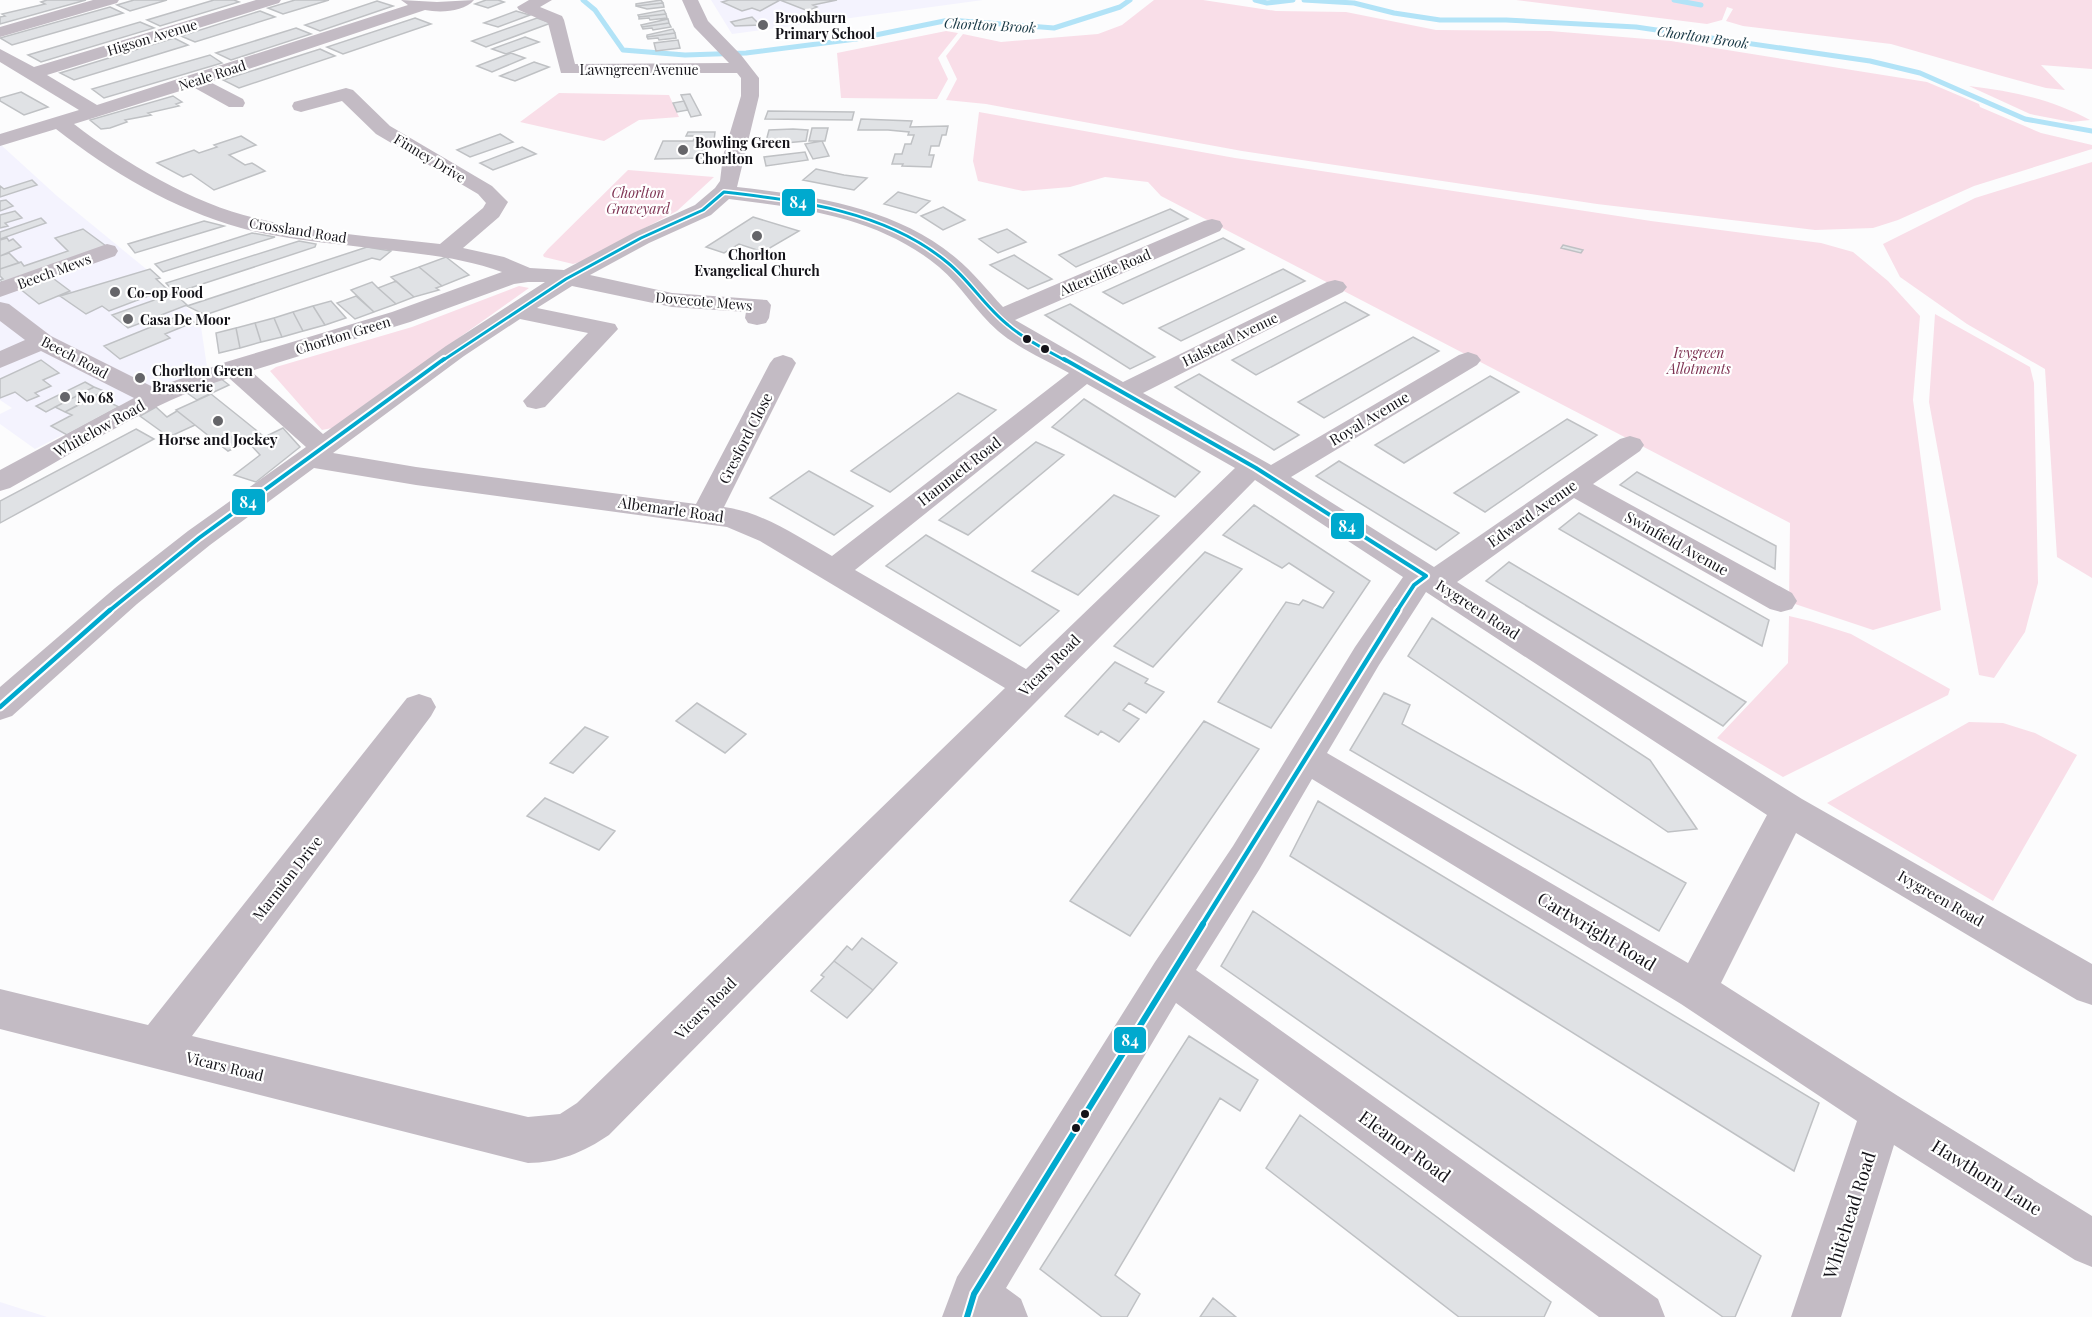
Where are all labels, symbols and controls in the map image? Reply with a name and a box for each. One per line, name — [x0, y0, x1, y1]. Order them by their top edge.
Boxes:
place label: Brookburn Primary School — [775, 8, 876, 43]
water label: Chorlton Brook — [943, 13, 1037, 37]
street label: Higson Avenue — [105, 14, 199, 60]
marker: Brookburn Primary School — [756, 18, 770, 32]
water label: Chorlton Brook — [1656, 21, 1750, 53]
street label: Neale Road — [176, 55, 248, 95]
street label: Lawngreen Avenue — [579, 60, 699, 79]
street label: Finney Drive — [391, 129, 469, 187]
place label: Bowling Green Chorlton — [695, 133, 791, 168]
marker: Bowling Green Chorlton — [676, 143, 690, 157]
park label: Chorlton Graveyard — [606, 183, 670, 218]
line badge: 84 — [781, 188, 816, 217]
text: 84 — [789, 191, 807, 212]
street label: Crossland Road — [248, 213, 348, 247]
marker: Chorlton Evangelical Church — [750, 229, 764, 243]
street label: Attercliffe Road — [1056, 244, 1154, 300]
place label: Chorlton Evangelical Church — [694, 245, 820, 280]
street label: Beech Mews — [14, 249, 94, 293]
place label: Co-op Food — [127, 283, 204, 302]
marker: Co-op Food — [108, 285, 122, 299]
street label: Dovecote Mews — [655, 287, 753, 315]
street label: Halstead Avenue — [1179, 308, 1281, 370]
place label: Casa De Moor — [140, 310, 231, 329]
street label: Chorlton Green — [293, 311, 393, 358]
marker: Casa De Moor — [121, 312, 135, 326]
street label: Beech Road — [38, 331, 112, 383]
unlabelled marker — [1021, 333, 1033, 345]
unlabelled marker — [1039, 343, 1051, 355]
park label: Ivygreen Allotments — [1665, 343, 1731, 378]
place label: Chorlton Green Brasserie — [152, 361, 253, 396]
marker: Chorlton Green Brasserie — [133, 371, 147, 385]
street label: Royal Avenue — [1325, 386, 1413, 450]
place label: No 68 — [77, 388, 114, 407]
street label: Gresford Close — [713, 389, 777, 487]
marker: No 68 — [58, 390, 72, 404]
street label: Whitelow Road — [49, 395, 148, 462]
marker: Horse and Jockey — [211, 414, 225, 428]
place label: Horse and Jockey — [158, 429, 278, 449]
street label: Hammett Road — [913, 432, 1005, 510]
street label: Edward Avenue — [1483, 475, 1581, 551]
line badge: 84 — [231, 488, 266, 516]
text: 84 — [239, 491, 257, 512]
street label: Albemarle Road — [616, 492, 725, 526]
street label: Swinfield Avenue — [1622, 506, 1732, 580]
line badge: 84 — [1330, 512, 1365, 540]
text: 84 — [1338, 515, 1356, 536]
street label: Ivygreen Road — [1432, 574, 1524, 644]
street label: Vicars Road — [1013, 630, 1084, 701]
street label: Marmion Drive — [248, 831, 326, 925]
street label: Ivygreen Road — [1894, 865, 1988, 931]
street label: Cartwright Road — [1533, 886, 1661, 976]
street label: Vicars Road — [669, 973, 740, 1044]
line badge: 84 — [1113, 1026, 1147, 1054]
text: 84 — [1121, 1029, 1139, 1050]
street label: Vicars Road — [183, 1046, 266, 1085]
street label: Eleanor Road — [1354, 1105, 1456, 1188]
unlabelled marker — [1079, 1108, 1091, 1120]
unlabelled marker — [1070, 1122, 1082, 1134]
street label: Hawthorn Lane — [1927, 1134, 2047, 1220]
street label: Whitehead Road — [1817, 1148, 1881, 1282]

